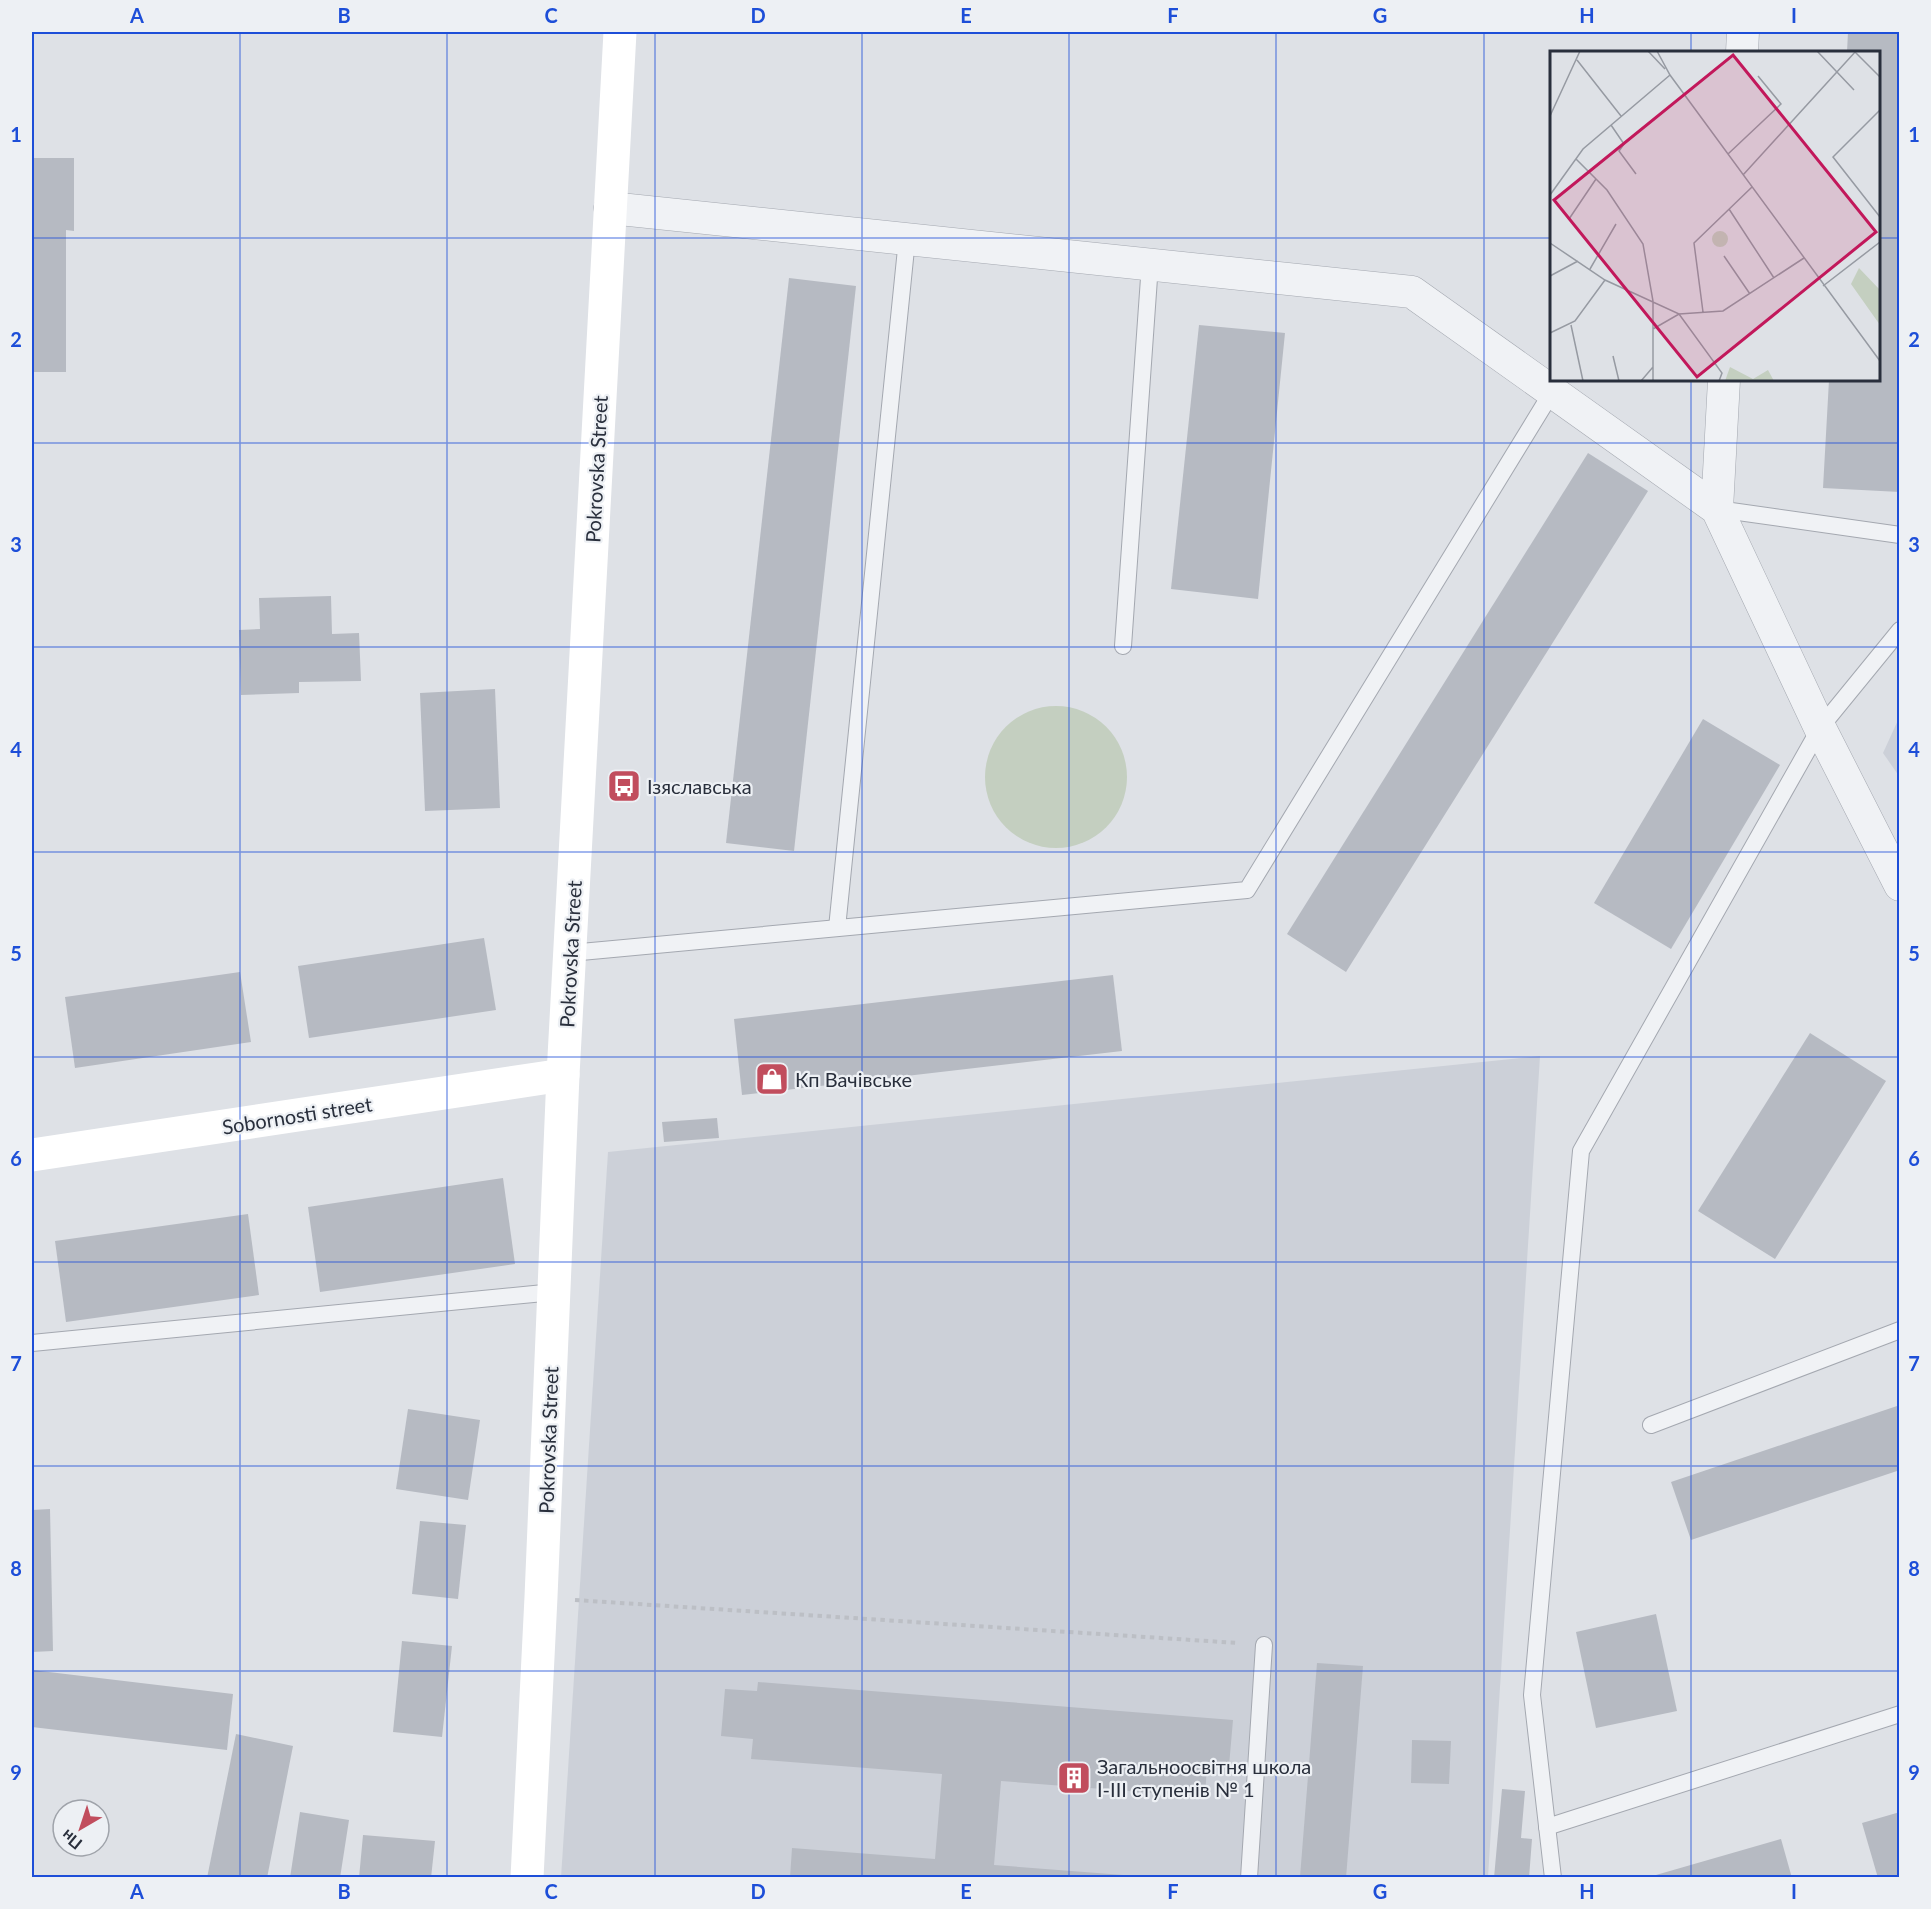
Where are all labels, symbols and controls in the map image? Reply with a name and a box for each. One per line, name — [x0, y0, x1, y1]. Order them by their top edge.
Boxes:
text: A — [129, 3, 144, 27]
text: B — [337, 3, 351, 27]
text: C — [544, 3, 558, 27]
text: D — [750, 3, 766, 27]
text: E — [960, 3, 972, 27]
text: F — [1167, 3, 1179, 27]
text: G — [1373, 3, 1387, 27]
text: H — [1579, 3, 1595, 27]
text: I — [1791, 3, 1797, 27]
inset map — [1550, 51, 1880, 381]
text: 1 — [10, 122, 22, 146]
text: 1 — [1908, 122, 1920, 146]
text: 2 — [10, 327, 22, 351]
text: 2 — [1908, 327, 1920, 351]
street label: Pokrovska Street — [580, 395, 612, 543]
text: 3 — [10, 532, 22, 556]
text: 3 — [1908, 532, 1920, 556]
text: 4 — [10, 737, 22, 761]
text: 4 — [1908, 737, 1920, 761]
bus stop icon: Ізяславська — [606, 768, 642, 804]
place label: Ізяславська — [647, 774, 752, 798]
street label: Pokrovska Street — [554, 880, 586, 1028]
text: 5 — [10, 941, 22, 965]
text: 5 — [1908, 941, 1920, 965]
shop icon: Кп Вачівське — [754, 1061, 790, 1097]
place label: Кп Вачівське — [795, 1067, 912, 1091]
street label: Sobornosti street — [220, 1091, 374, 1139]
text: 6 — [10, 1146, 22, 1170]
text: 6 — [1908, 1146, 1920, 1170]
text: 7 — [10, 1351, 22, 1375]
text: 7 — [1908, 1351, 1920, 1375]
street label: Pokrovska Street — [533, 1366, 563, 1514]
text: 8 — [10, 1556, 22, 1580]
text: 8 — [1908, 1556, 1920, 1580]
place label: Загальноосвітня школа І-ІІІ ступенів № 1 — [1097, 1754, 1311, 1801]
text: 9 — [10, 1760, 22, 1784]
building icon: Загальноосвітня школа І-ІІІ ступенів № 1 — [1056, 1760, 1092, 1796]
text: 9 — [1908, 1760, 1920, 1784]
north arrow — [51, 1798, 111, 1858]
text: Пн — [57, 1826, 85, 1854]
text: A — [129, 1879, 144, 1903]
text: B — [337, 1879, 351, 1903]
text: C — [544, 1879, 558, 1903]
text: D — [750, 1879, 766, 1903]
text: E — [960, 1879, 972, 1903]
text: F — [1167, 1879, 1179, 1903]
text: G — [1373, 1879, 1387, 1903]
text: H — [1579, 1879, 1595, 1903]
text: I — [1791, 1879, 1797, 1903]

